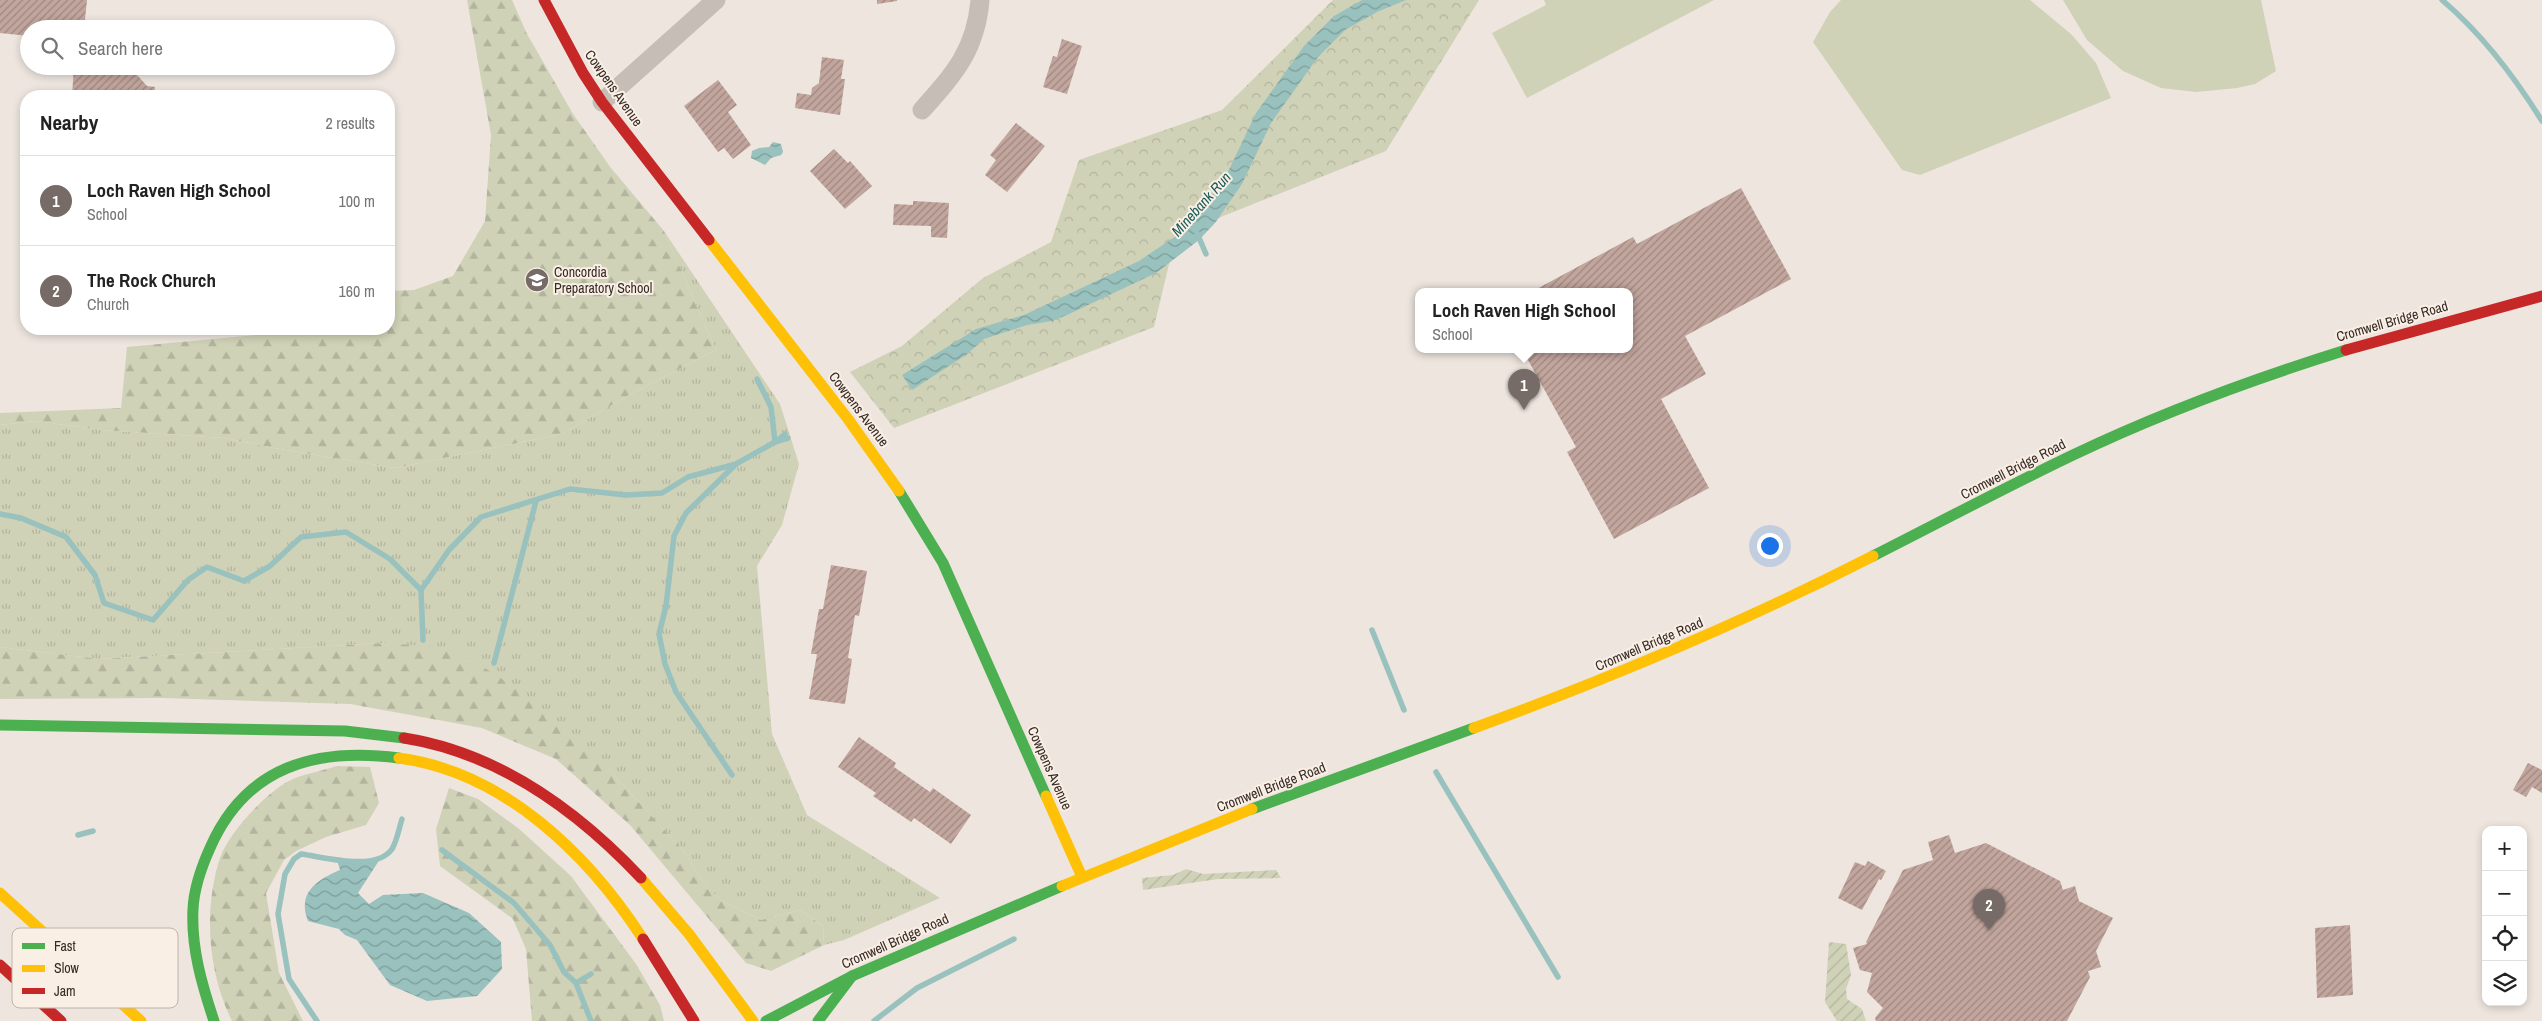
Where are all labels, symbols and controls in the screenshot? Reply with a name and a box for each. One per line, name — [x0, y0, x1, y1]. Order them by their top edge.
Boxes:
search box — [20, 20, 395, 75]
icon: search — [38, 34, 66, 62]
text: Search here — [78, 35, 163, 61]
street label: Cowpens Avenue — [581, 46, 647, 130]
text: Nearby — [40, 108, 98, 137]
text: 2 results — [325, 112, 375, 134]
water label: Minebank Run — [1166, 167, 1236, 241]
text: Loch Raven High School — [87, 177, 271, 203]
text: 1 — [52, 190, 60, 212]
text: 100 m — [339, 190, 375, 212]
text: School — [87, 203, 127, 225]
place label: Concordia Preparatory School — [554, 263, 652, 297]
text: The Rock Church — [87, 267, 216, 293]
school or university icon: Concordia Preparatory School — [524, 267, 550, 293]
text: 2 — [52, 280, 60, 302]
text: 160 m — [339, 280, 375, 302]
popup — [1415, 288, 1633, 353]
text: Church — [87, 293, 129, 315]
street label: Cromwell Bridge Road — [2334, 296, 2450, 346]
text: Loch Raven High School — [1432, 297, 1616, 323]
text: School — [1432, 323, 1472, 345]
street label: Cowpens Avenue — [825, 368, 893, 450]
pin: 1 — [1508, 369, 1540, 410]
street label: Cromwell Bridge Road — [1957, 435, 2069, 503]
your location — [1757, 533, 1783, 559]
street label: Cromwell Bridge Road — [1592, 613, 1706, 675]
street label: Cowpens Avenue — [1024, 724, 1076, 812]
street label: Cromwell Bridge Road — [1214, 758, 1328, 816]
map controls — [2482, 826, 2527, 1006]
button: + — [2482, 826, 2527, 871]
button: − — [2482, 871, 2527, 916]
pin: 2 — [1973, 889, 2005, 930]
street label: Cromwell Bridge Road — [839, 909, 951, 973]
button: locate — [2482, 916, 2527, 961]
legend — [12, 928, 178, 1008]
text: Fast — [54, 937, 76, 955]
text: Slow — [54, 959, 80, 977]
button: layers — [2482, 961, 2527, 1006]
text: Jam — [54, 982, 76, 1000]

